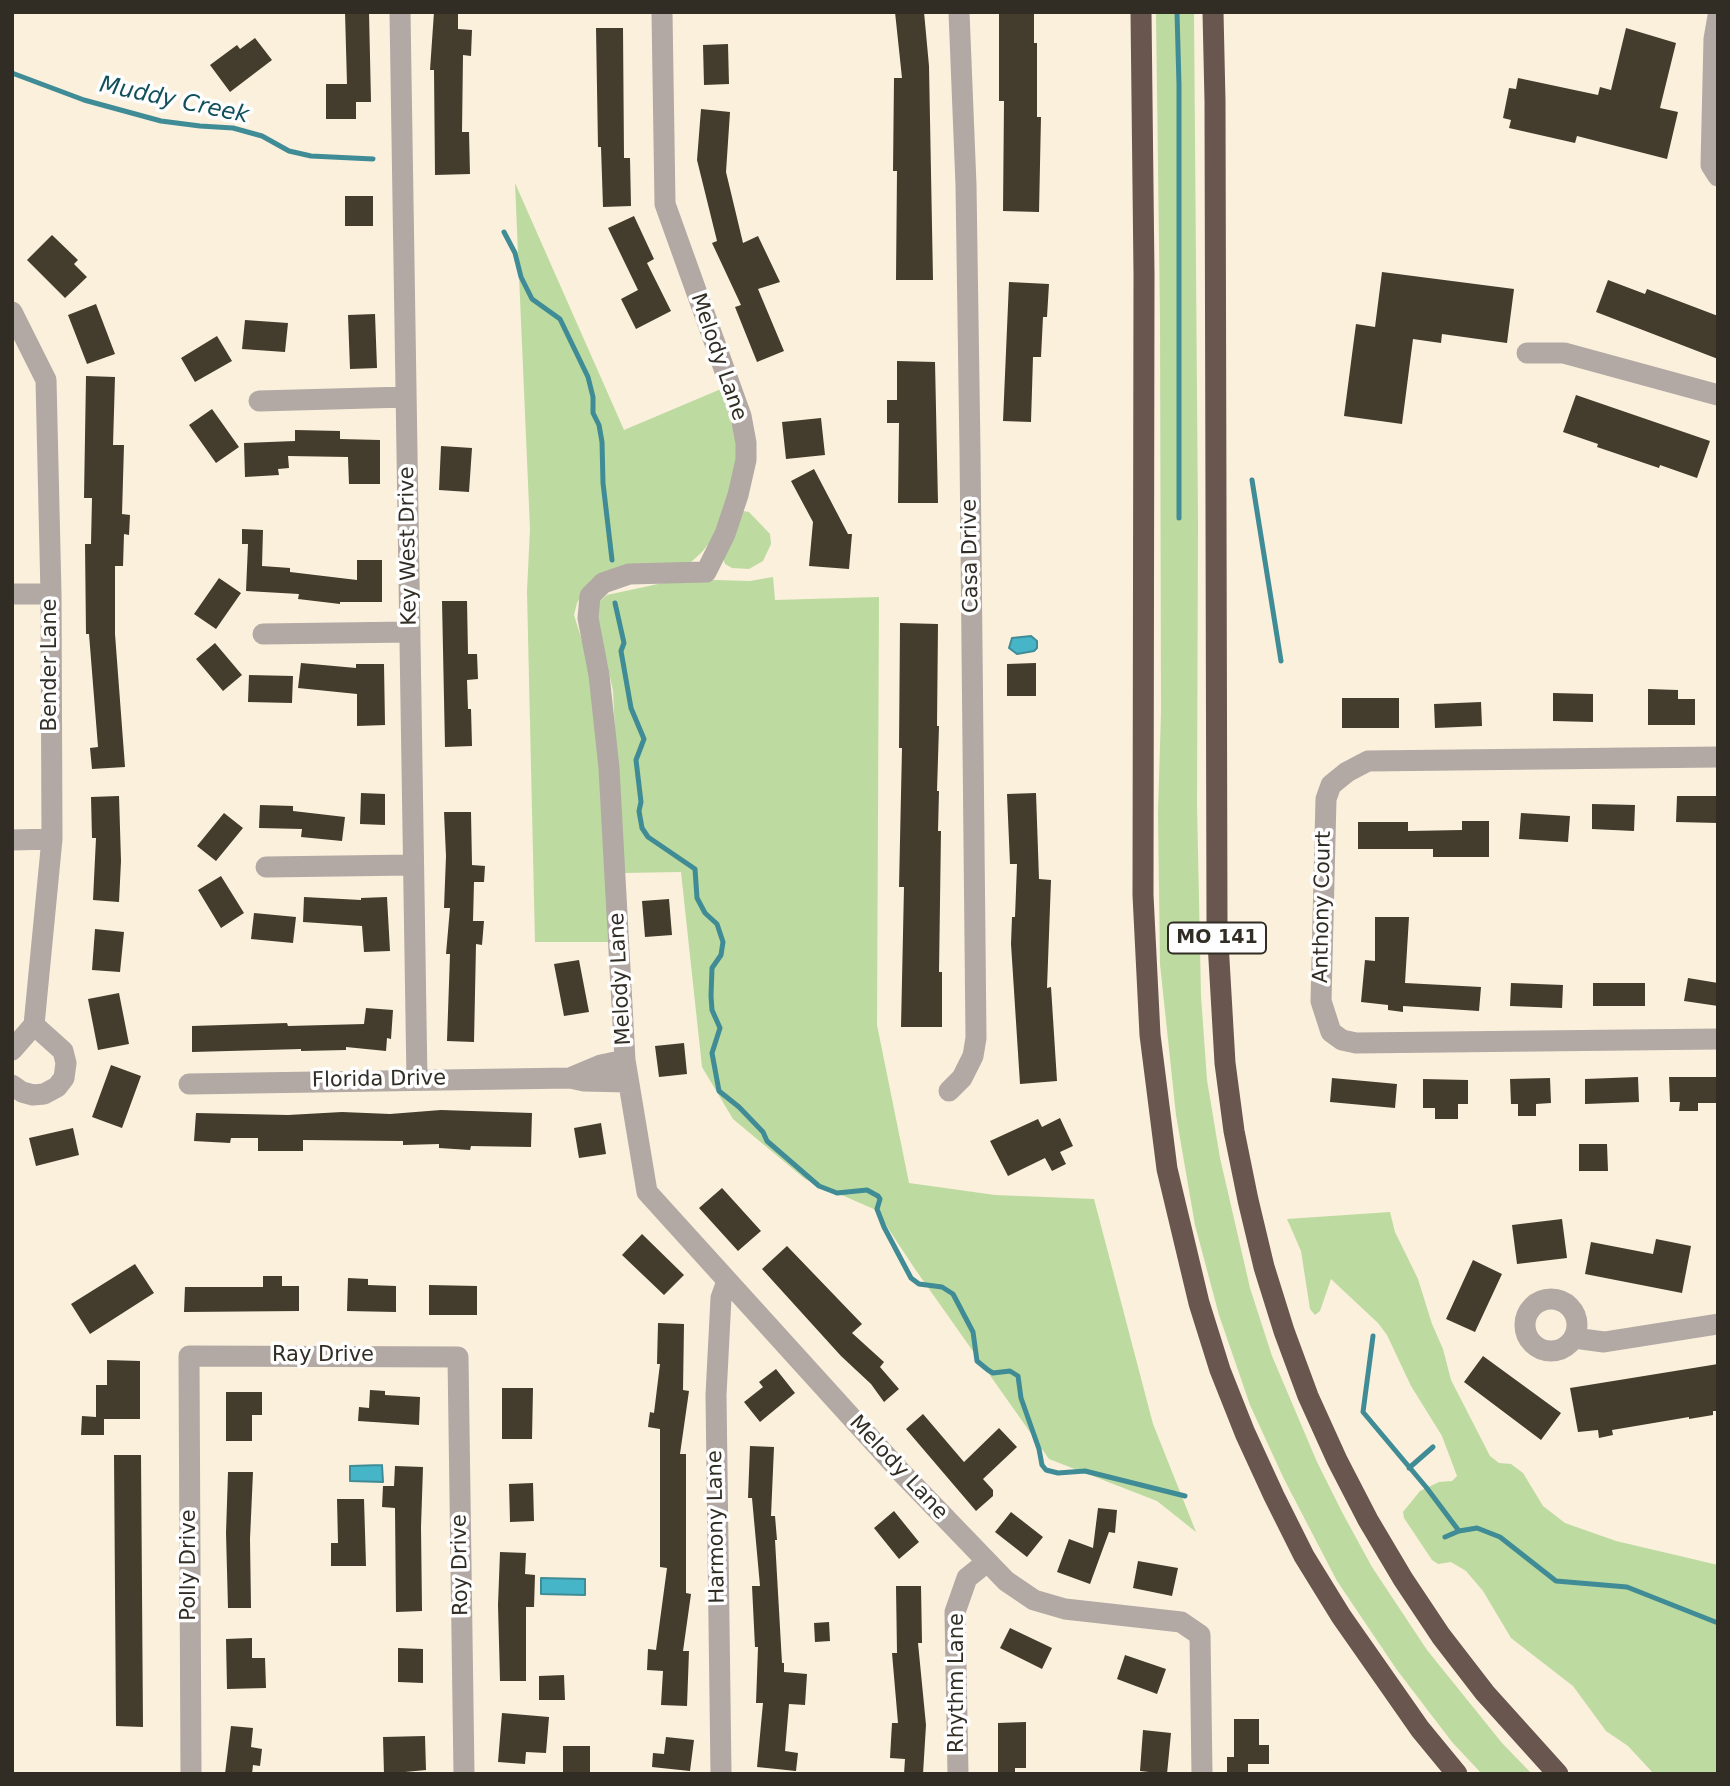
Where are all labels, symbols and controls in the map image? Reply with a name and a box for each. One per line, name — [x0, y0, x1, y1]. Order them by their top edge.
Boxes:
water label: Muddy Creek — [97, 72, 251, 130]
street label: Melody Lane — [684, 290, 752, 424]
street label: Key West Drive — [395, 466, 423, 626]
street label: Casa Drive — [957, 499, 985, 613]
street label: Bender Lane — [38, 599, 64, 731]
street label: Anthony Court — [1309, 831, 1337, 983]
street label: Melody Lane — [605, 912, 637, 1046]
road number: MO 141 — [1168, 922, 1266, 954]
street label: Florida Drive — [312, 1066, 446, 1094]
street label: Ray Drive — [272, 1343, 374, 1369]
street label: Melody Lane — [843, 1411, 953, 1525]
street label: Harmony Lane — [703, 1450, 731, 1604]
street label: Polly Drive — [177, 1509, 203, 1621]
street label: Roy Drive — [448, 1514, 474, 1616]
street label: Rhythm Lane — [945, 1613, 971, 1753]

